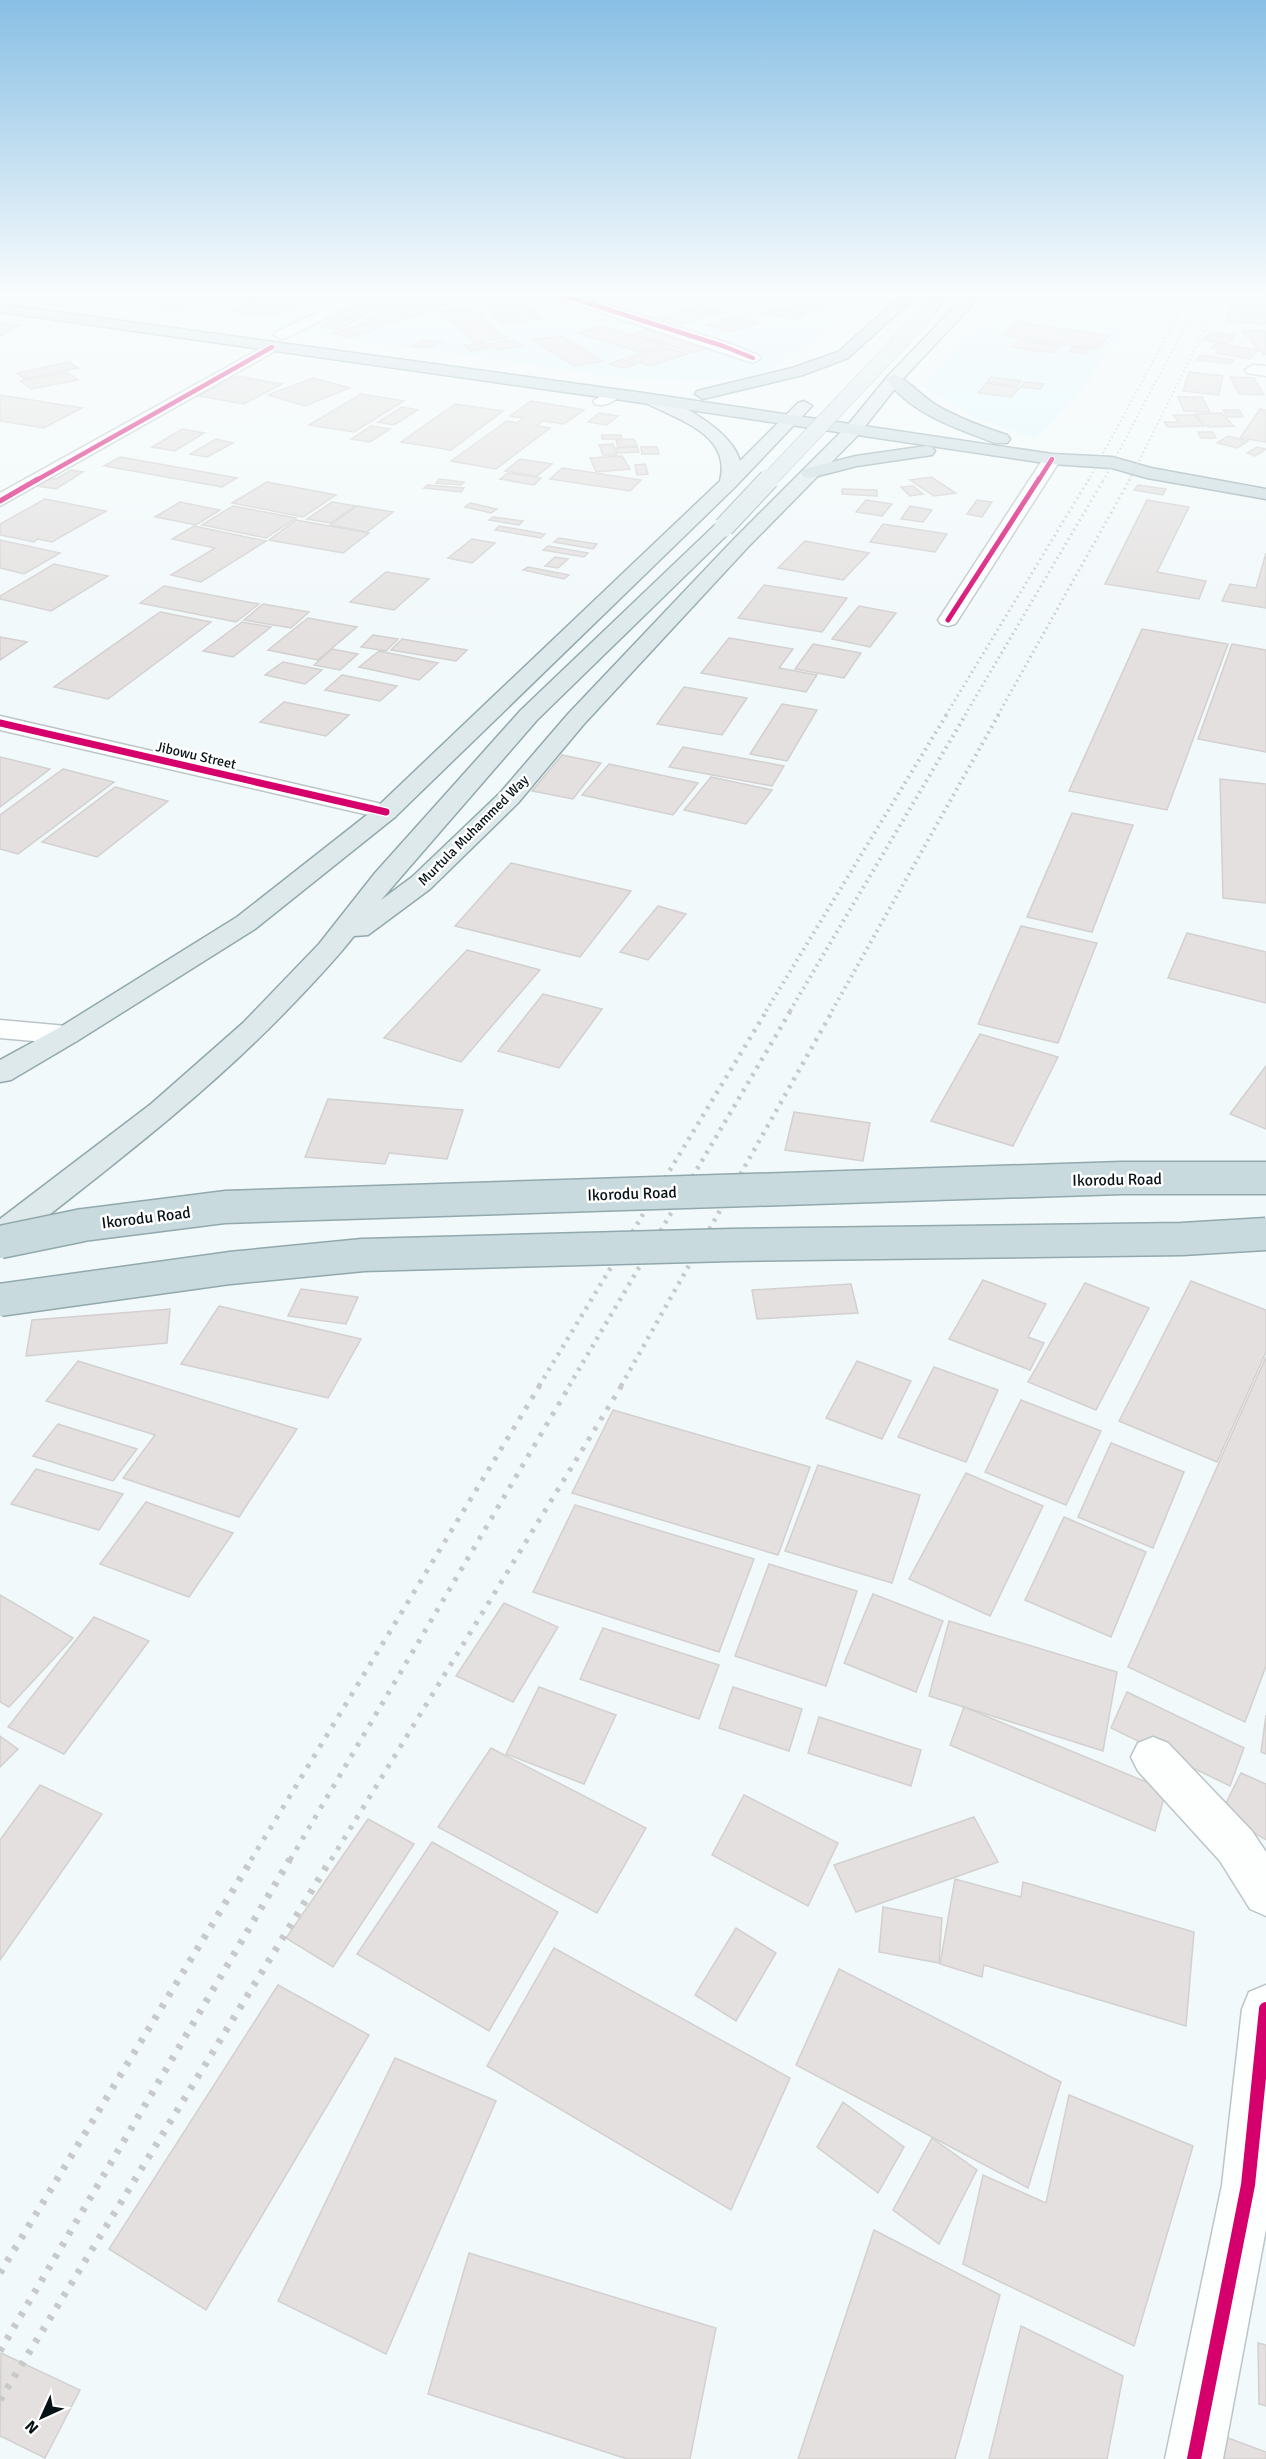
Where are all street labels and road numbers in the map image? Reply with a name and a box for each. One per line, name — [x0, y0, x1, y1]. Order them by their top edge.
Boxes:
street label: Jibowu Street — [154, 738, 238, 773]
street label: Murtula Muhammed Way — [414, 771, 533, 889]
street label: Ikorodu Road — [1072, 1169, 1162, 1191]
street label: Ikorodu Road — [587, 1182, 677, 1206]
street label: Ikorodu Road — [100, 1203, 192, 1233]

